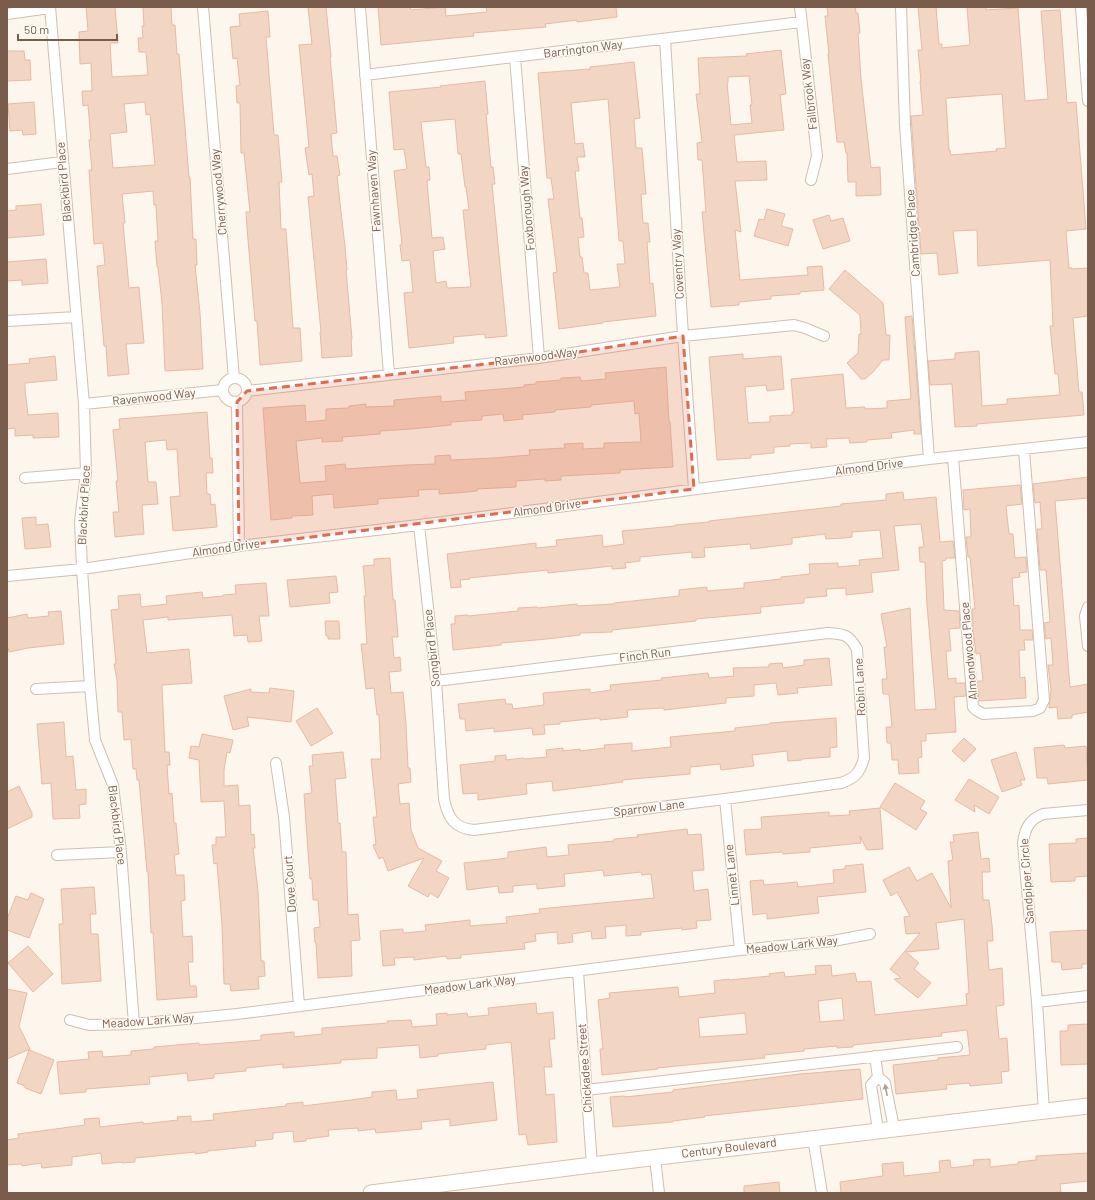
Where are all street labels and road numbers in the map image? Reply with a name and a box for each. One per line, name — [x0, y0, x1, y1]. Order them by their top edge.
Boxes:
street label: Barrington Way — [543, 36, 624, 60]
street label: Fallbrook Way — [797, 57, 819, 131]
street label: Blackbird Place — [53, 142, 73, 223]
street label: Cherrywood Way — [207, 148, 229, 236]
street label: Fawnhaven Way — [363, 149, 383, 233]
street label: Foxborough Way — [515, 164, 537, 251]
street label: Cambridge Place — [902, 189, 922, 277]
street label: Coventry Way — [668, 228, 686, 300]
street label: Ravenwood Way — [493, 344, 579, 368]
street label: Ravenwood Way — [112, 385, 197, 407]
street label: Almond Drive — [834, 455, 904, 477]
street label: Blackbird Place — [74, 465, 92, 545]
street label: Almond Drive — [512, 495, 582, 519]
street label: Almond Drive — [191, 535, 261, 559]
street label: Almondwood Place — [957, 601, 979, 701]
street label: Songbird Place — [420, 609, 442, 688]
street label: Finch Run — [618, 644, 671, 664]
street label: Robin Lane — [850, 658, 868, 716]
street label: Blackbird Place — [106, 784, 130, 866]
street label: Sparrow Lane — [613, 796, 685, 818]
street label: Sandpiper Circle — [1016, 838, 1036, 924]
street label: Linnet Lane — [721, 844, 741, 906]
street label: Dove Court — [280, 855, 298, 913]
street label: Meadow Lark Way — [745, 932, 839, 956]
street label: Meadow Lark Way — [423, 971, 517, 997]
street label: Meadow Lark Way — [101, 1010, 195, 1030]
street label: Chickadee Street — [574, 1023, 594, 1113]
street label: Century Boulevard — [681, 1134, 777, 1160]

